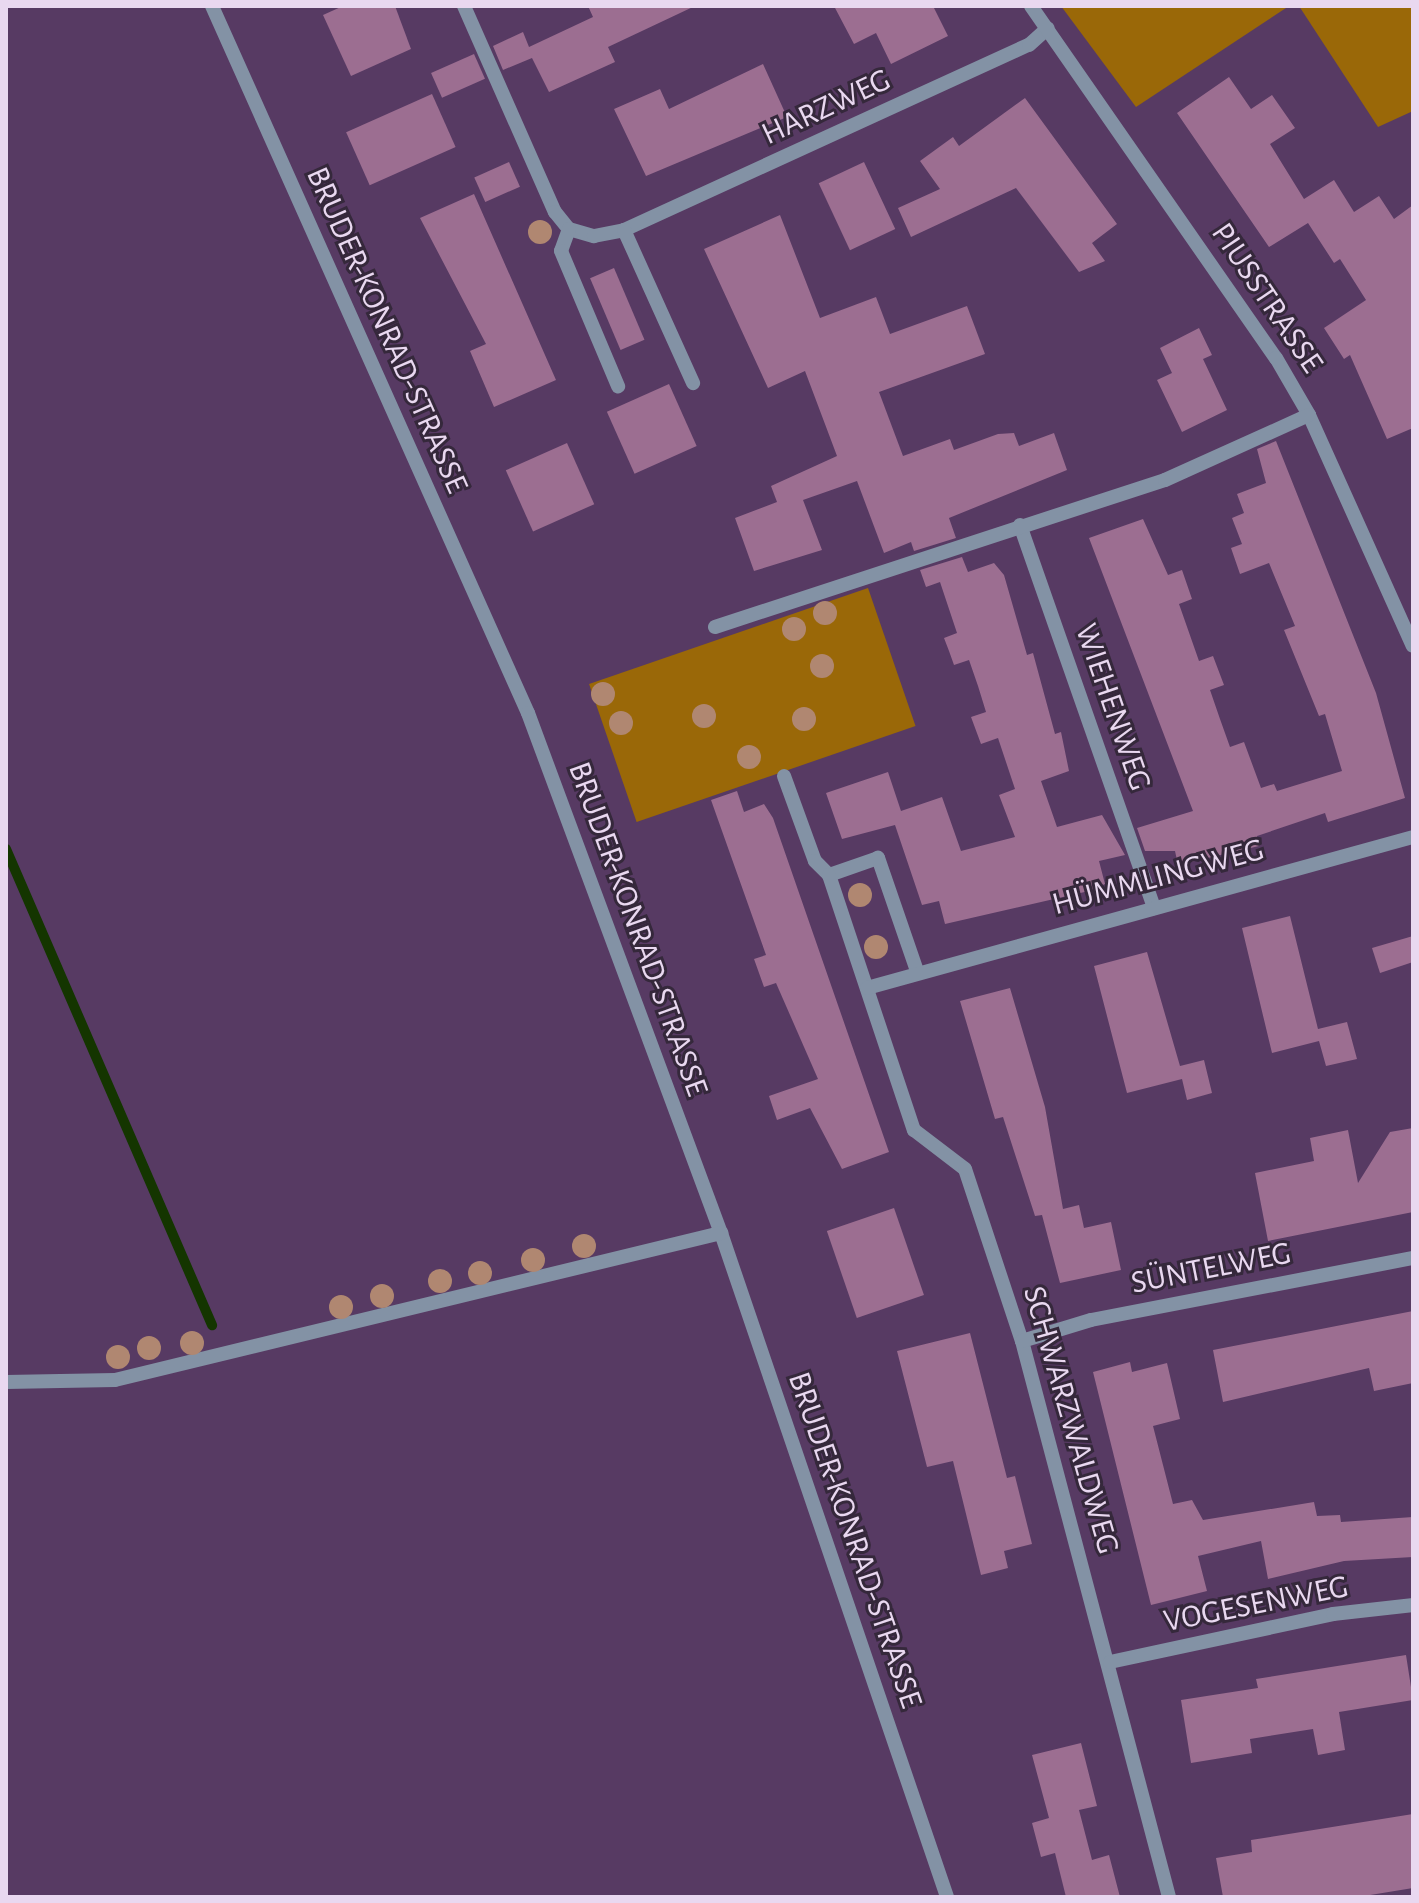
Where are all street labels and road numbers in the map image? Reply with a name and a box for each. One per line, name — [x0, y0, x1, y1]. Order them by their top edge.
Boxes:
street label: HARZWEG — [755, 60, 897, 154]
street label: BRUDER-KONRAD-STRASSE — [298, 161, 476, 499]
street label: PIUSSTRASSE — [1203, 216, 1331, 380]
street label: WIEHENWEG — [1067, 619, 1159, 795]
street label: BRUDER-KONRAD-STRASSE — [560, 757, 716, 1101]
street label: HÜMMLINGWEG — [1048, 830, 1268, 924]
street label: SÜNTELWEG — [1128, 1234, 1294, 1302]
street label: SCHWARZWALDWEG — [1014, 1282, 1128, 1558]
street label: BRUDER-KONRAD-STRASSE — [779, 1367, 931, 1713]
street label: VOGESENWEG — [1161, 1567, 1351, 1641]

